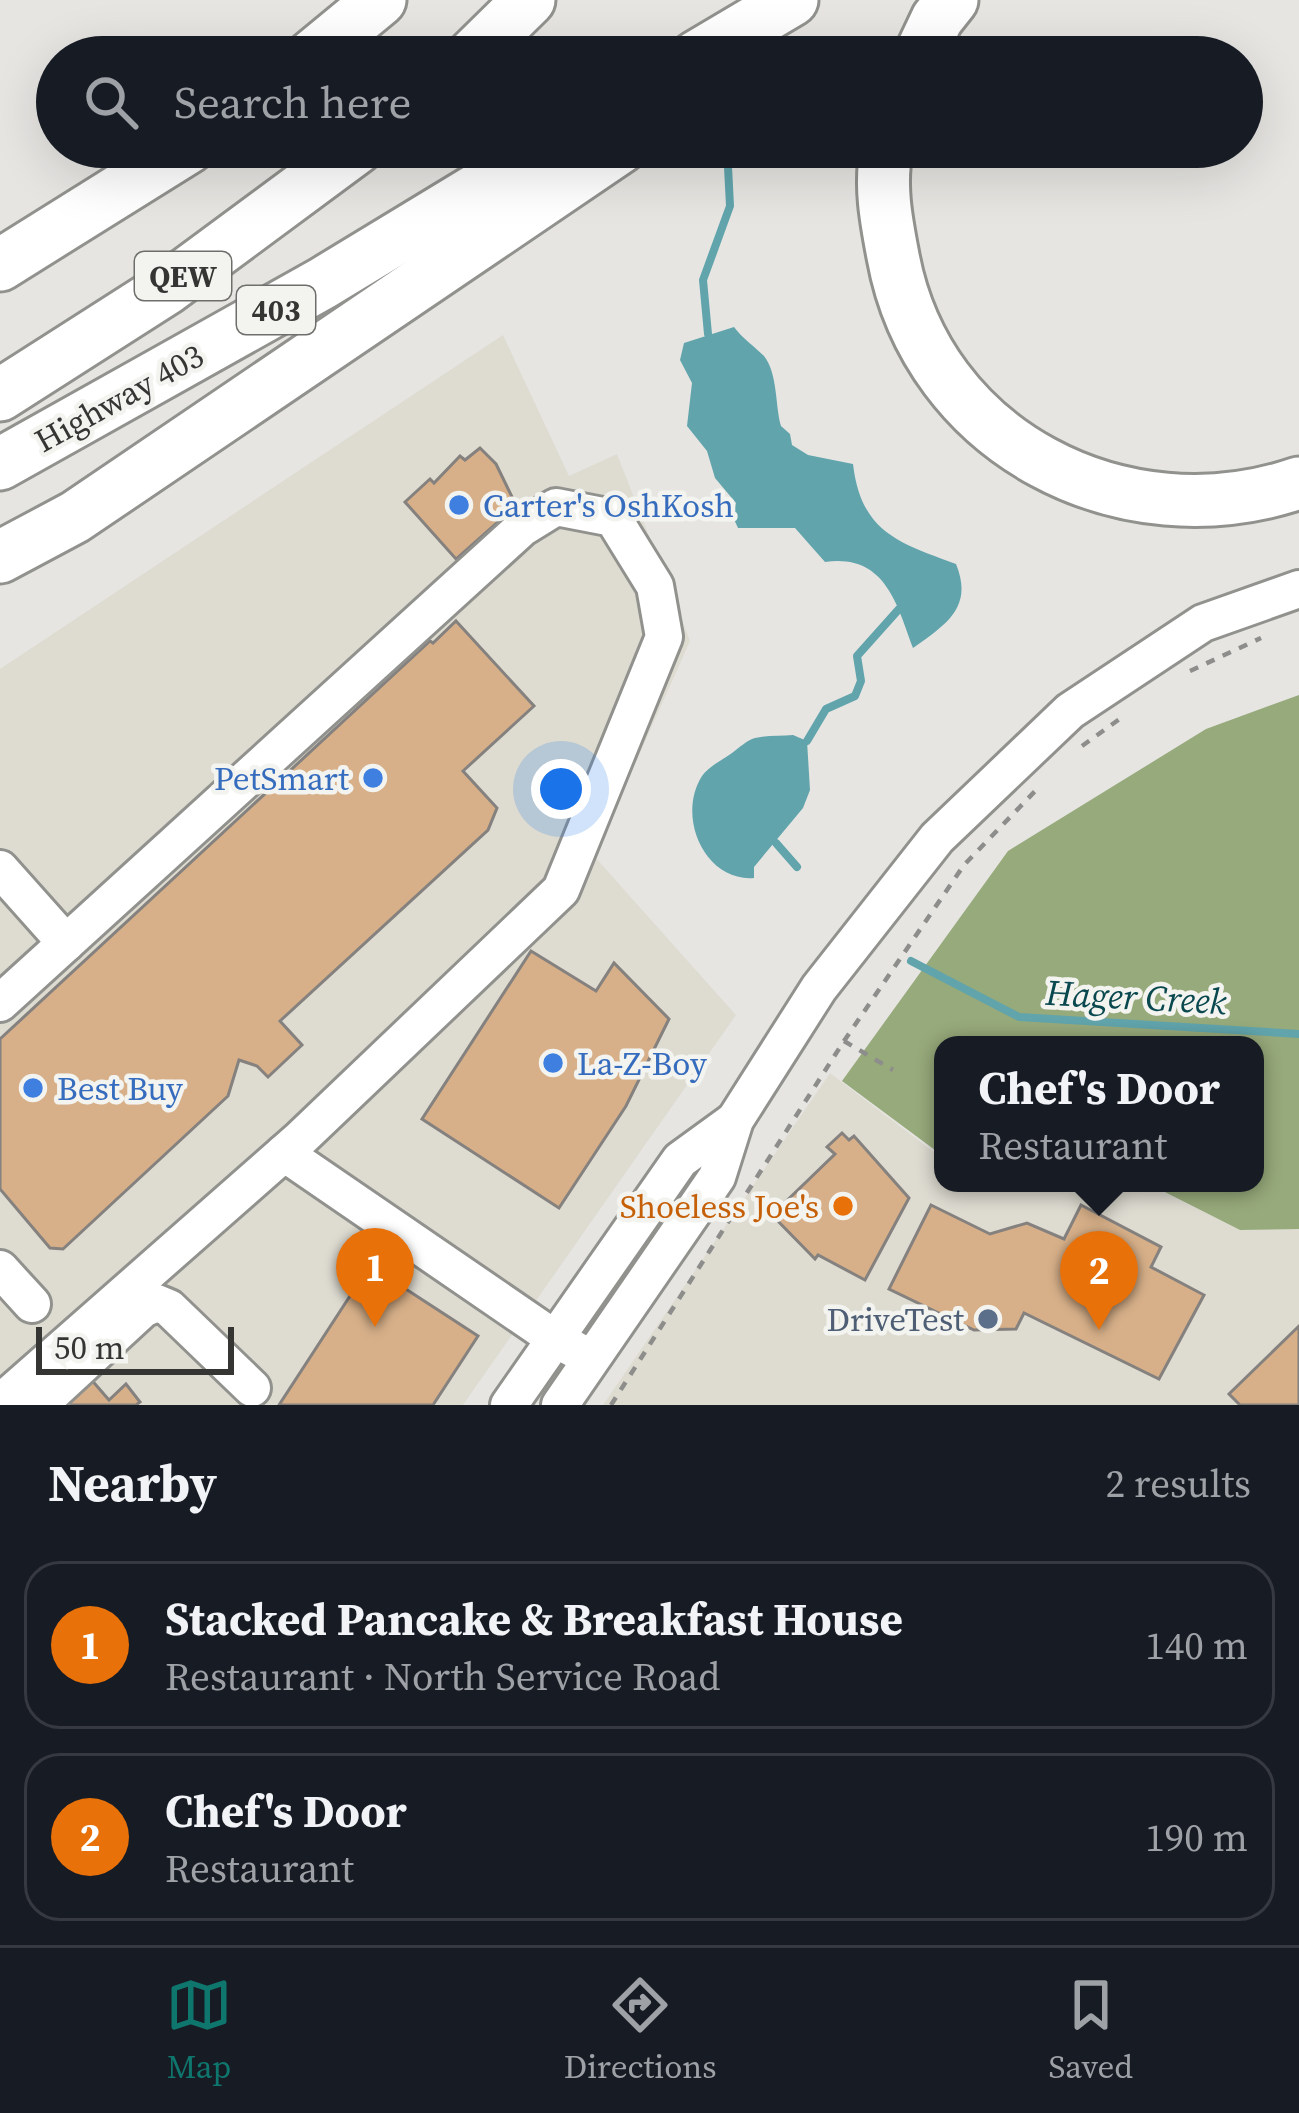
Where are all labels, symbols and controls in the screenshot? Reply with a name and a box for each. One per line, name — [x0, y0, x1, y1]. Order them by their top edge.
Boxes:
search box — [36, 36, 1263, 168]
icon: search — [78, 69, 144, 135]
text: Search here — [174, 71, 411, 133]
road number: QEW — [135, 252, 231, 300]
road number: 403 — [237, 286, 315, 334]
street label: Highway 403 — [26, 333, 212, 463]
place label: Carter's OshKosh — [483, 483, 734, 528]
marker: Carter's OshKosh — [446, 492, 472, 518]
place label: PetSmart — [214, 756, 349, 801]
your location — [531, 759, 591, 819]
marker: PetSmart — [360, 765, 386, 791]
water label: Hager Creek — [1043, 968, 1229, 1026]
popup — [934, 1036, 1264, 1192]
place label: La-Z-Boy — [577, 1041, 707, 1086]
marker: La-Z-Boy — [540, 1050, 566, 1076]
text: Chef's Door — [978, 1057, 1220, 1119]
place label: Best Buy — [57, 1066, 183, 1111]
marker: Best Buy — [20, 1075, 46, 1101]
text: Restaurant — [978, 1119, 1167, 1172]
place label: Shoeless Joe's — [620, 1184, 819, 1229]
marker: Shoeless Joe's — [830, 1193, 856, 1219]
pin: 1 — [336, 1228, 414, 1327]
pin: 2 — [1060, 1231, 1138, 1330]
place label: DriveTest — [827, 1297, 964, 1342]
marker: DriveTest — [975, 1306, 1001, 1332]
scale bar — [36, 1321, 234, 1374]
text: 50 m — [54, 1325, 124, 1370]
text: Nearby — [48, 1448, 217, 1518]
text: 2 results — [1106, 1457, 1251, 1510]
text: Stacked Pancake & Breakfast House — [165, 1588, 903, 1650]
text: 1 — [79, 1619, 101, 1672]
text: 140 m — [1145, 1619, 1248, 1672]
text: Restaurant · North Service Road — [165, 1650, 720, 1703]
text: Chef's Door — [165, 1780, 407, 1842]
text: 2 — [79, 1811, 101, 1864]
text: 190 m — [1145, 1811, 1248, 1864]
text: Restaurant — [165, 1842, 354, 1895]
tab: Map — [166, 1972, 232, 2089]
tab: Directions — [564, 1972, 717, 2089]
tab: Saved — [1048, 1972, 1133, 2089]

